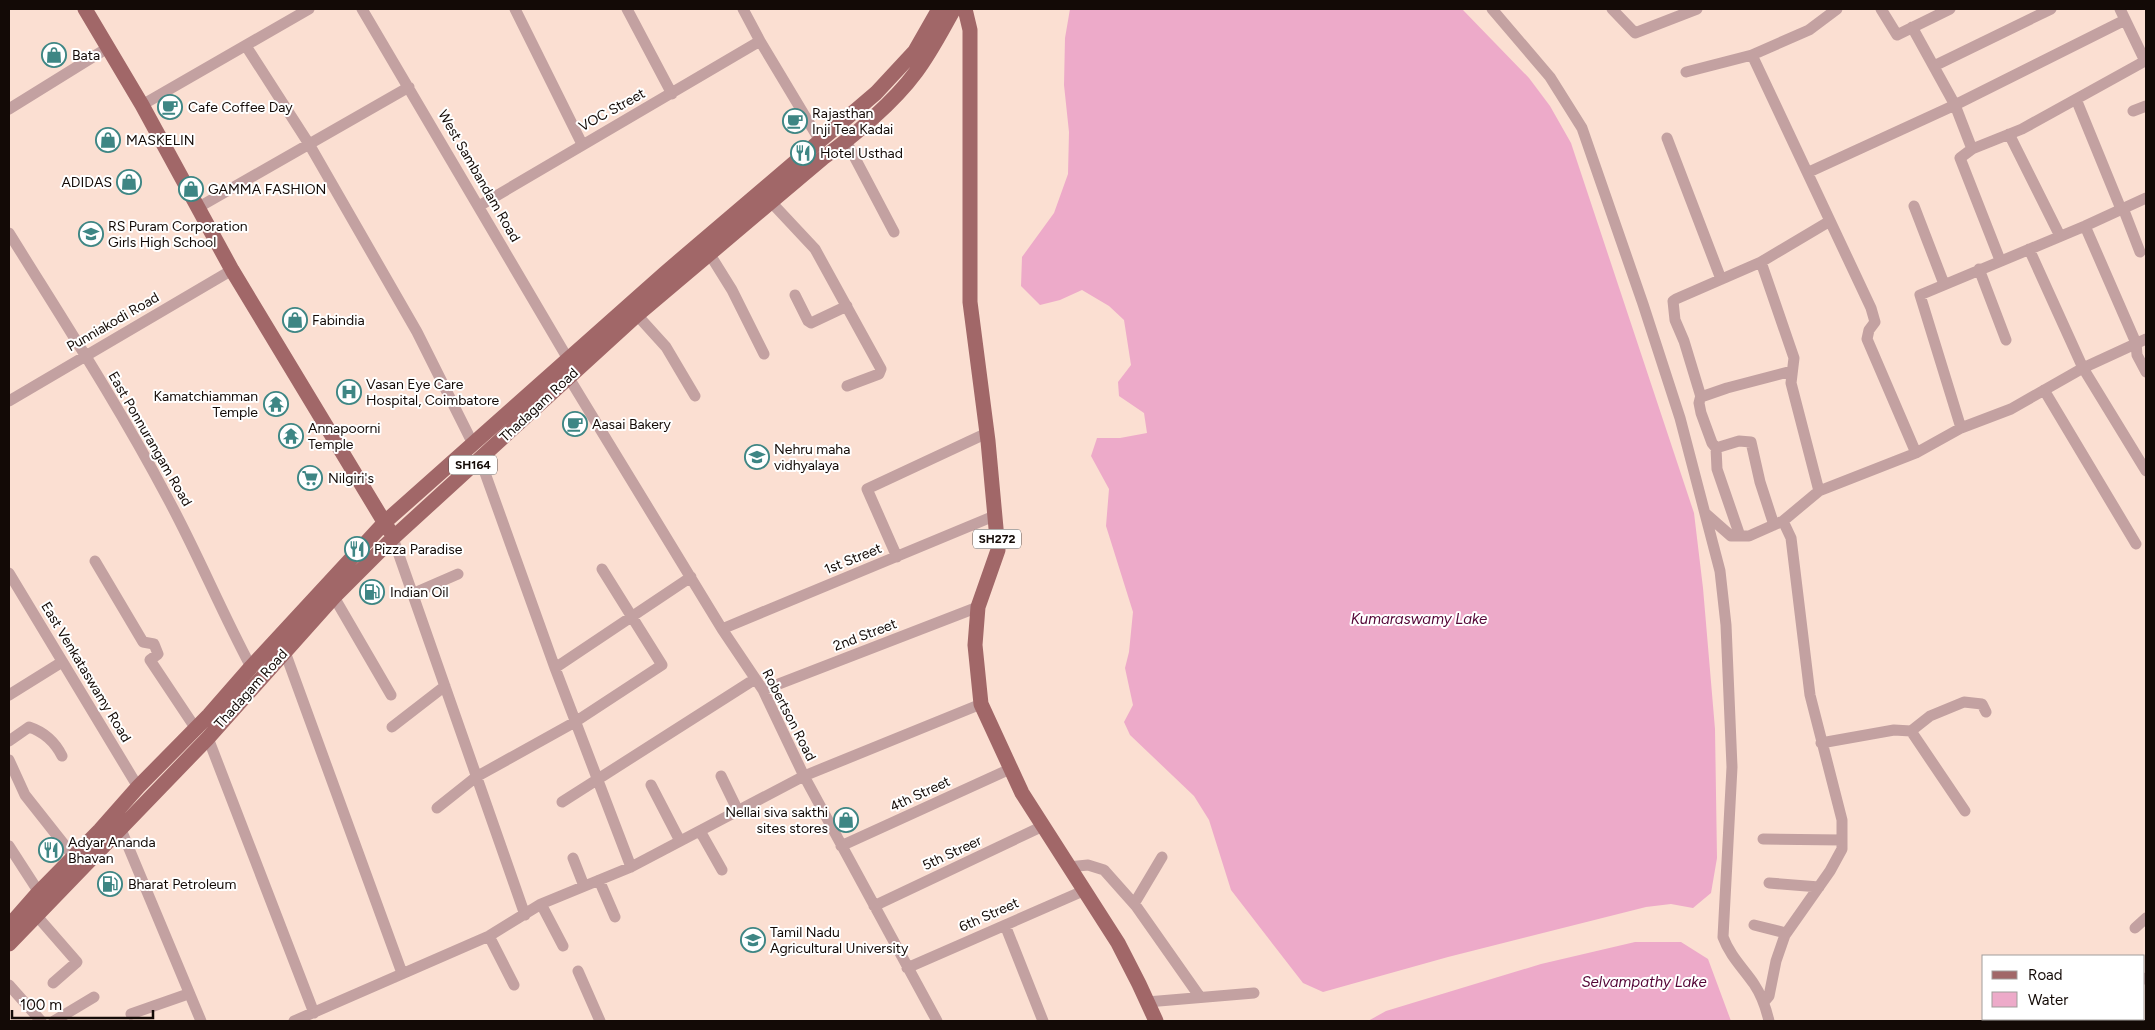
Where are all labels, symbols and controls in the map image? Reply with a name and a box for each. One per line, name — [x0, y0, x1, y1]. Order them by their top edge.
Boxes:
shop icon: Bata — [41, 42, 67, 68]
place label: Bata — [72, 47, 100, 64]
street label: VOC Street — [576, 85, 648, 135]
cafe icon: Cafe Coffee Day — [157, 94, 183, 120]
place label: Cafe Coffee Day — [188, 99, 293, 116]
place label: Rajasthan Inji Tea Kadai — [812, 105, 893, 138]
street label: West Sambandam Road — [434, 107, 524, 245]
cafe icon: Rajasthan Inji Tea Kadai — [782, 108, 808, 134]
shop icon: MASKELIN — [95, 127, 121, 153]
place label: MASKELIN — [126, 132, 195, 149]
restaurant icon: Hotel Usthad — [790, 140, 816, 166]
place label: Hotel Usthad — [820, 145, 903, 162]
shop icon: ADIDAS — [116, 169, 142, 195]
place label: ADIDAS — [61, 174, 112, 191]
shop icon: GAMMA FASHION — [178, 176, 204, 202]
place label: GAMMA FASHION — [208, 181, 326, 198]
place label: RS Puram Corporation Girls High School — [108, 218, 248, 251]
school or university icon: RS Puram Corporation Girls High School — [78, 221, 104, 247]
street label: Punniakodi Road — [64, 289, 162, 355]
shop icon: Fabindia — [282, 307, 308, 333]
place label: Fabindia — [312, 312, 365, 329]
street label: Thadagam Road — [496, 364, 582, 446]
street label: East Ponnurangam Road — [104, 369, 196, 509]
place label: Vasan Eye Care Hospital, Coimbatore — [366, 376, 500, 409]
hospital icon: Vasan Eye Care Hospital, Coimbatore — [336, 379, 362, 405]
place label: Kamatchiamman Temple — [154, 388, 258, 421]
temple icon: Kamatchiamman Temple — [263, 391, 289, 417]
cafe icon: Aasai Bakery — [562, 411, 588, 437]
place label: Aasai Bakery — [592, 416, 672, 433]
place label: Annapoorni Temple — [308, 420, 381, 453]
temple icon: Annapoorni Temple — [278, 423, 304, 449]
place label: Nehru maha vidhyalaya — [774, 441, 850, 474]
school or university icon: Nehru maha vidhyalaya — [744, 444, 770, 470]
road number: SH164 — [449, 456, 497, 474]
supermarket icon: Nilgiri's — [297, 465, 323, 491]
place label: Nilgiri's — [328, 470, 374, 487]
road number: SH272 — [973, 530, 1021, 548]
restaurant icon: Pizza Paradise — [344, 536, 370, 562]
street label: 1st Street — [822, 540, 884, 578]
place label: Pizza Paradise — [374, 541, 463, 558]
fuel station icon: Indian Oil — [359, 579, 385, 605]
place label: Indian Oil — [390, 584, 449, 601]
street label: East Venkataswamy Road — [37, 599, 135, 745]
water label: Kumaraswamy Lake — [1351, 610, 1487, 628]
street label: 2nd Street — [831, 615, 899, 655]
street label: Thadagam Road — [211, 646, 291, 732]
street label: Robertson Road — [759, 666, 819, 764]
street label: 4th Street — [887, 773, 953, 815]
place label: Nellai siva sakthi sites stores — [725, 804, 828, 837]
shop icon: Nellai siva sakthi sites stores — [833, 807, 859, 833]
street label: 5th Streer — [920, 832, 984, 874]
place label: Adyar Ananda Bhavan — [68, 834, 156, 867]
restaurant icon: Adyar Ananda Bhavan — [38, 837, 64, 863]
fuel station icon: Bharat Petroleum — [97, 871, 123, 897]
place label: Bharat Petroleum — [128, 876, 236, 893]
street label: 6th Street — [956, 894, 1022, 936]
place label: Tamil Nadu Agricultural University — [770, 924, 909, 957]
school or university icon: Tamil Nadu Agricultural University — [740, 927, 766, 953]
legend — [1982, 955, 2145, 1020]
text: Road — [2028, 966, 2063, 984]
water label: Selvampathy Lake — [1581, 973, 1707, 991]
scale bar — [12, 988, 154, 1020]
text: Water — [2028, 991, 2068, 1009]
text: 100 m — [20, 996, 62, 1014]

